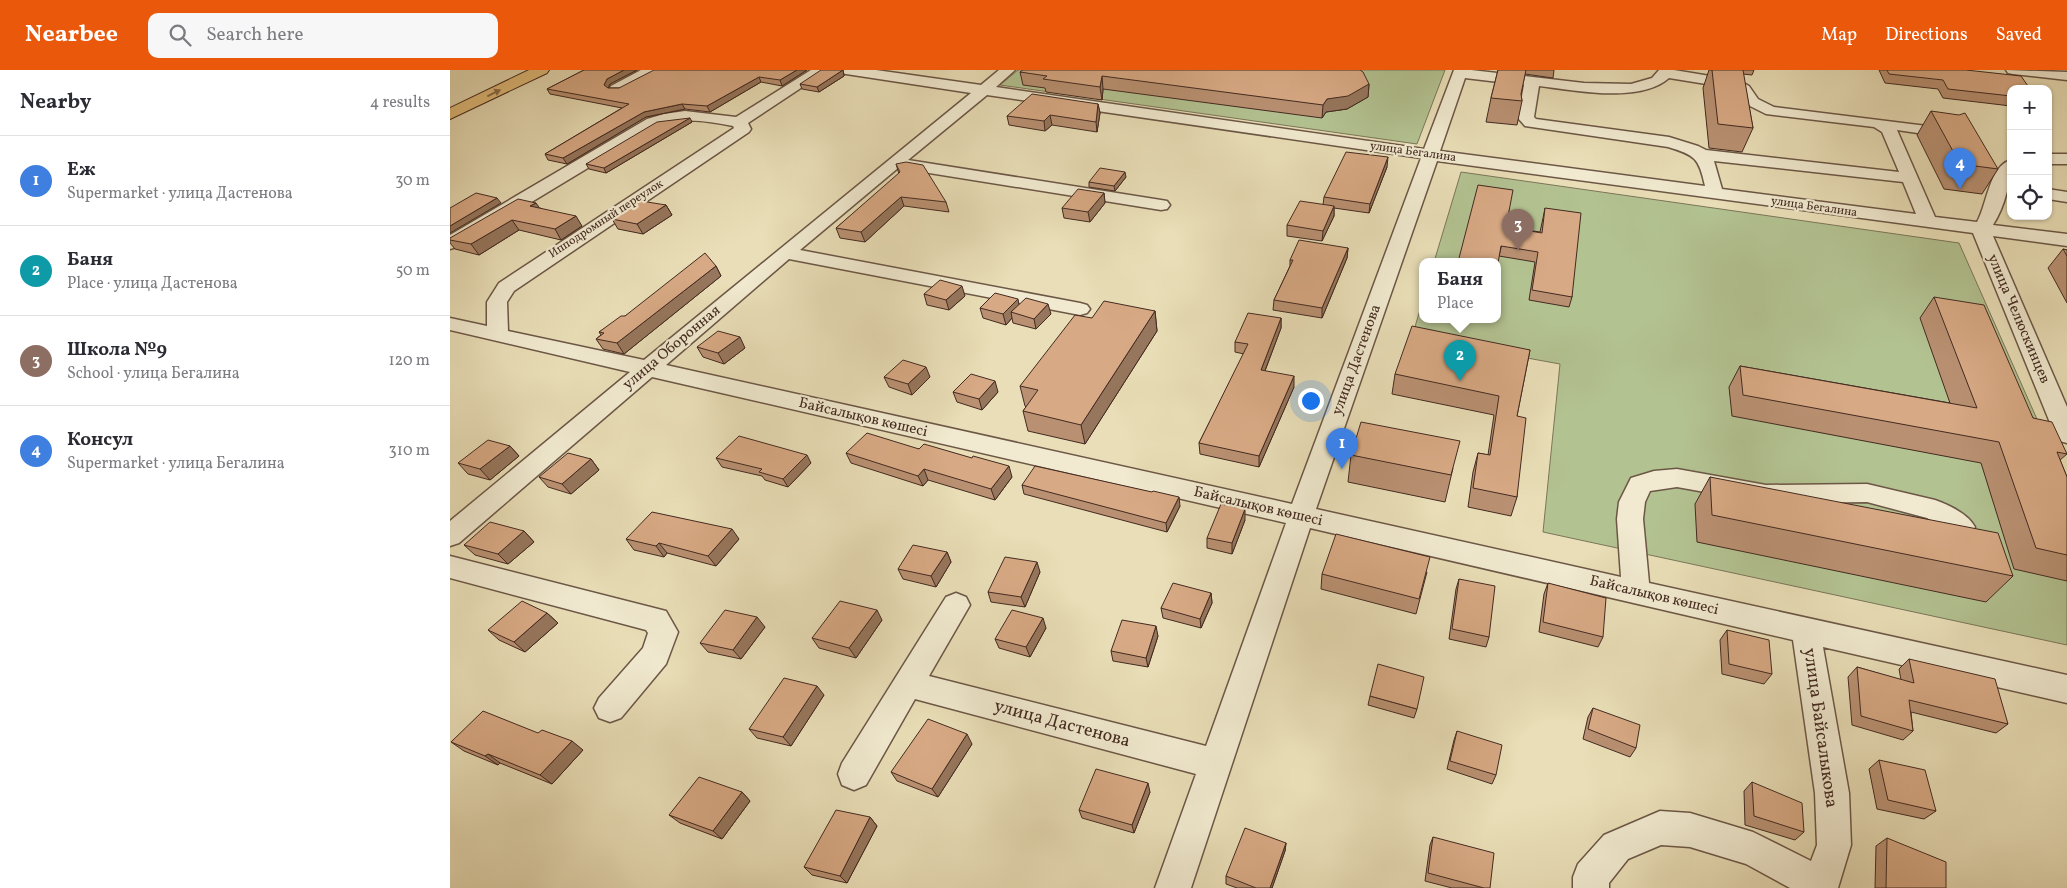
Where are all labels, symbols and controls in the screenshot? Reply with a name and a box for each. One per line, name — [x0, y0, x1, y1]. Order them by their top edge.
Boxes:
search box — [148, 13, 498, 58]
text: Nearbee — [25, 18, 118, 52]
icon: search — [166, 21, 194, 49]
text: Search here — [206, 22, 303, 48]
text: Map — [1821, 23, 1857, 48]
text: Directions — [1885, 23, 1968, 48]
text: Saved — [1996, 23, 2042, 48]
map controls — [2007, 85, 2052, 220]
button: + — [2007, 85, 2052, 130]
text: Nearby — [20, 88, 91, 117]
one-way arrow — [487, 88, 501, 96]
text: 4 results — [370, 92, 430, 114]
button: − — [2007, 130, 2052, 175]
street label: улица Бегалина — [1369, 138, 1457, 166]
pin: 4 — [1944, 148, 1976, 189]
text: Еж — [67, 157, 96, 183]
text: 1 — [33, 170, 39, 192]
text: 30 m — [395, 170, 430, 192]
button: locate — [2007, 175, 2052, 220]
street label: Ипподромный переулок — [546, 176, 667, 262]
text: Supermarket · улица Дастенова — [67, 183, 293, 205]
street label: улица Бегалина — [1770, 193, 1858, 221]
pin: 3 — [1502, 209, 1534, 250]
text: Баня — [67, 247, 113, 273]
street label: улица Челюскинцев — [1981, 251, 2055, 387]
popup — [1419, 258, 1501, 323]
text: 2 — [32, 260, 40, 282]
text: 50 m — [396, 260, 430, 282]
text: Баня — [1437, 267, 1483, 293]
text: Place · улица Дастенова — [67, 273, 238, 295]
text: Place — [1437, 293, 1474, 315]
street label: улица Оборонная — [619, 301, 726, 395]
street label: улица Дастенова — [1327, 302, 1387, 418]
text: Школа №9 — [67, 337, 167, 363]
pin: 2 — [1444, 340, 1476, 381]
text: 3 — [32, 350, 40, 372]
text: 120 m — [388, 350, 430, 372]
text: School · улица Бегалина — [67, 363, 240, 385]
your location — [1298, 388, 1324, 414]
street label: Байсалықов көшесі — [796, 393, 930, 443]
text: Консул — [67, 427, 133, 453]
pin: 1 — [1326, 428, 1358, 469]
text: 4 — [31, 440, 41, 462]
text: 310 m — [389, 440, 430, 462]
text: Supermarket · улица Бегалина — [67, 453, 285, 475]
street label: Байсалықов көшесі — [1191, 482, 1325, 532]
street label: Байсалықов көшесі — [1587, 571, 1721, 621]
street label: улица Байсалыкова — [1796, 646, 1844, 810]
street label: улица Дастенова — [991, 694, 1133, 754]

